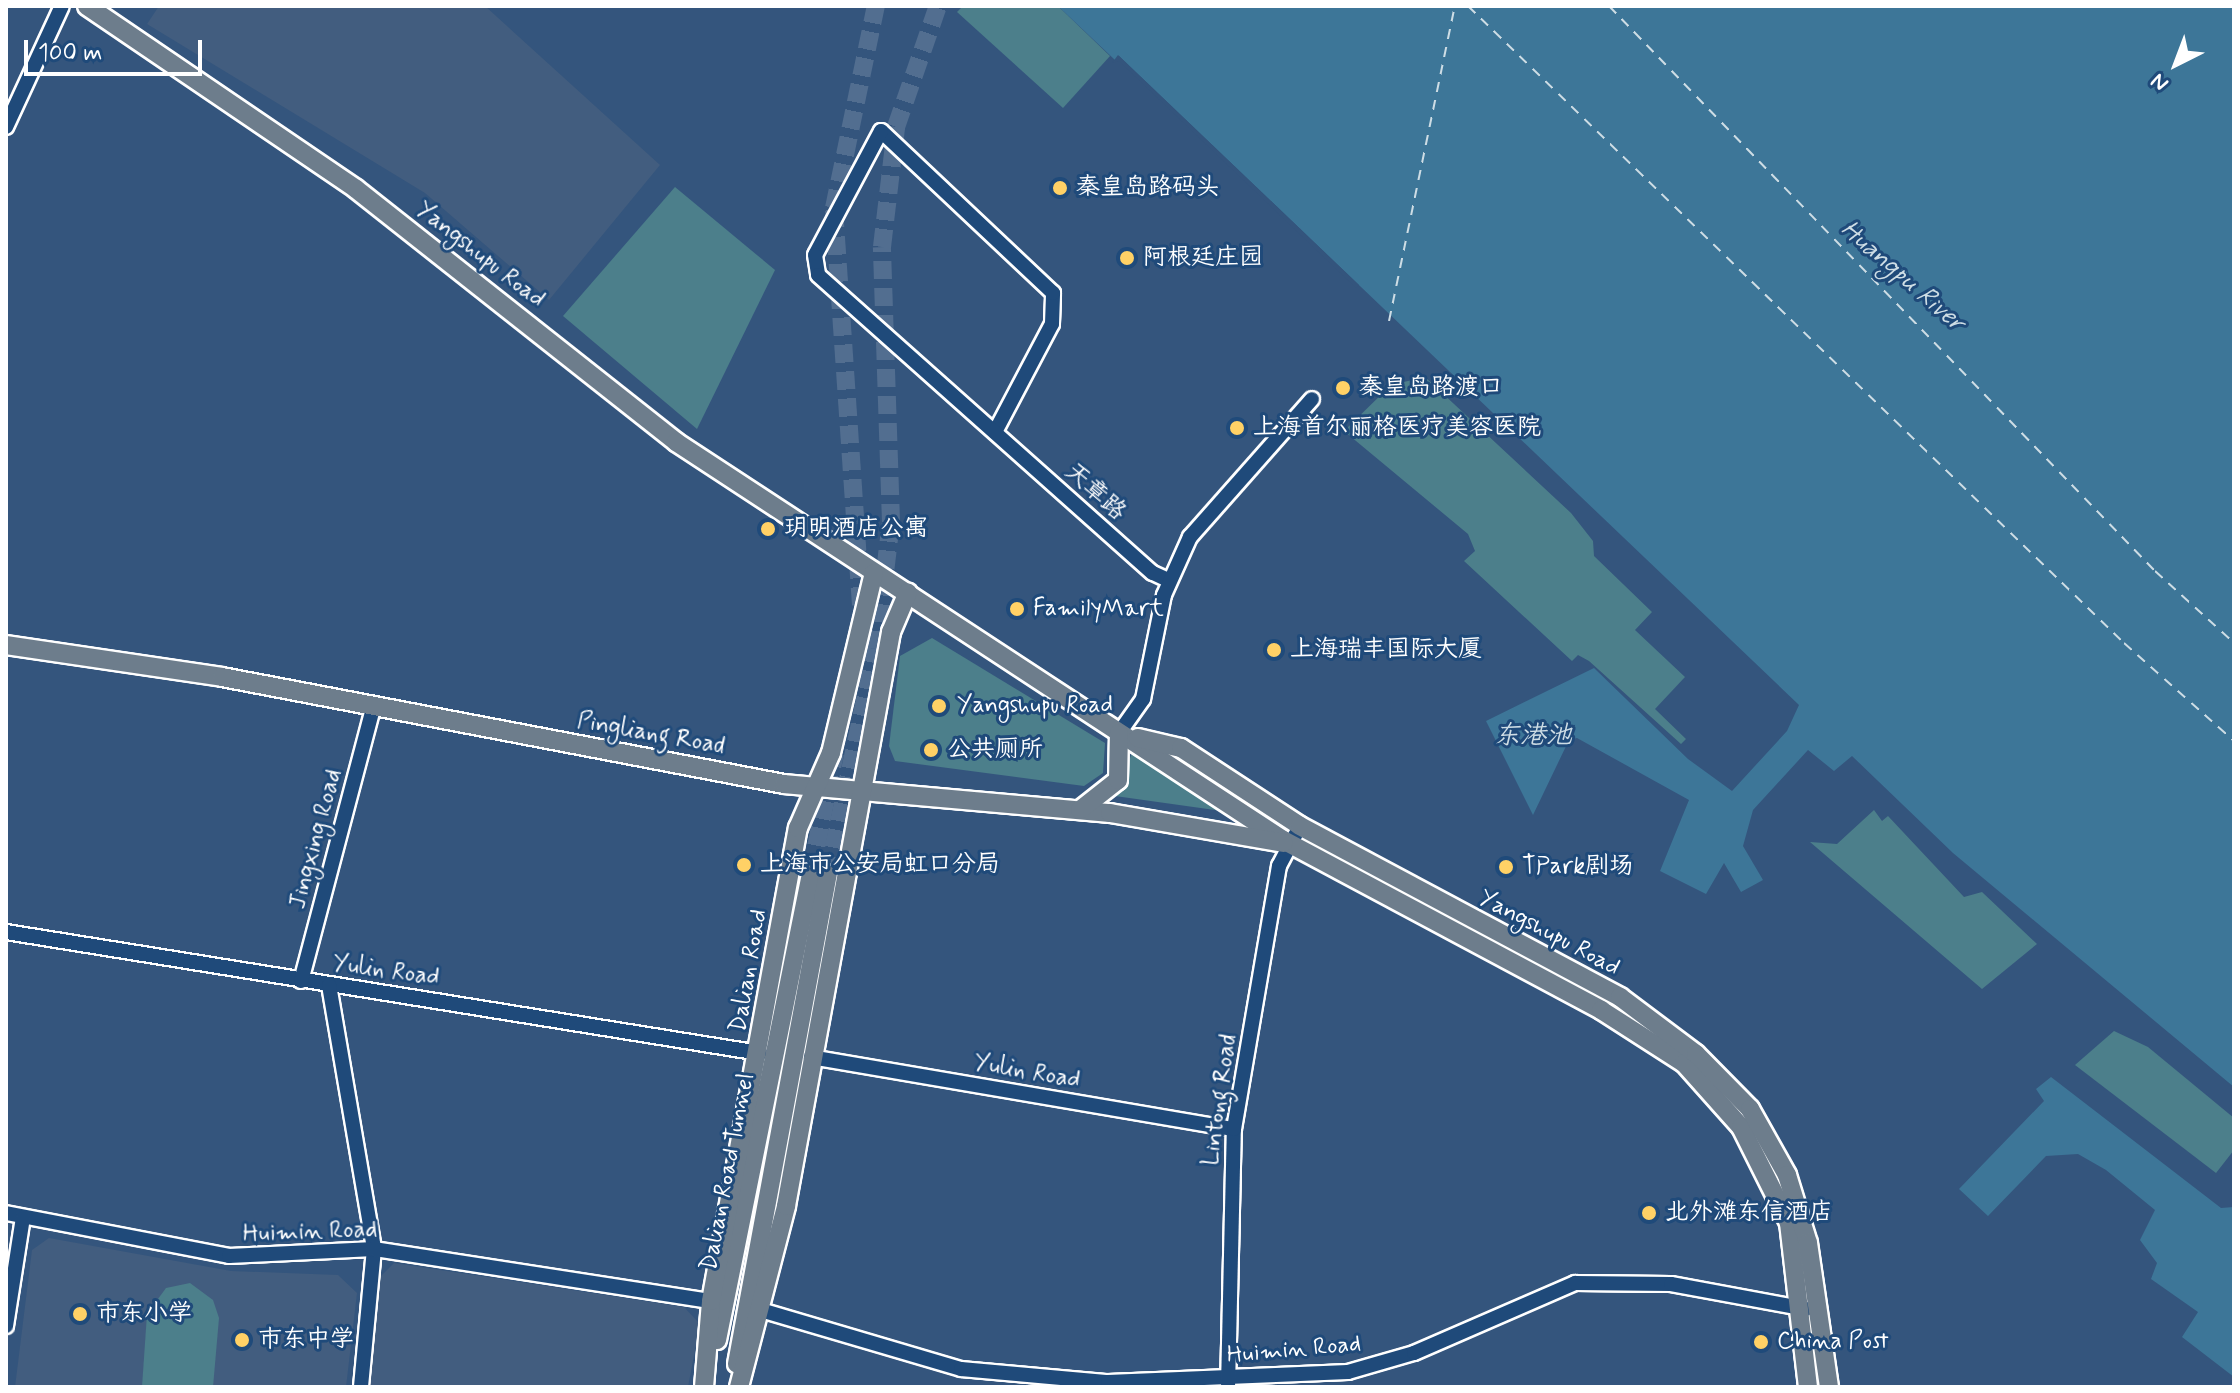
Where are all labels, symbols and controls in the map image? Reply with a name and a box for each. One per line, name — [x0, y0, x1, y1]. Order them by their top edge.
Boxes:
scale bar — [28, 24, 206, 74]
north arrow — [2136, 24, 2216, 104]
text: 100 m — [38, 38, 102, 69]
text: N — [2145, 67, 2175, 97]
place label: 秦皇岛路码头 — [1076, 174, 1220, 202]
marker: 秦皇岛路码头 — [1051, 179, 1069, 197]
street label: Yangshupu Road — [409, 195, 551, 315]
water label: Huangpu River — [1832, 213, 1972, 341]
place label: 阿根廷庄园 — [1143, 244, 1263, 272]
marker: 阿根廷庄园 — [1118, 249, 1136, 267]
place label: 秦皇岛路渡口 — [1359, 374, 1503, 402]
marker: 秦皇岛路渡口 — [1334, 379, 1352, 397]
place label: 上海首尔丽格医疗美容医院 — [1253, 414, 1541, 442]
marker: 上海首尔丽格医疗美容医院 — [1228, 419, 1246, 437]
street label: 天章路 — [1059, 457, 1131, 527]
place label: 玥明酒店公寓 — [784, 515, 928, 543]
marker: 玥明酒店公寓 — [759, 520, 777, 538]
place label: FamilyMart — [1033, 595, 1164, 623]
marker: FamilyMart — [1008, 600, 1026, 618]
place label: 上海瑞丰国际大厦 — [1290, 636, 1482, 664]
marker: 上海瑞丰国际大厦 — [1265, 641, 1283, 659]
place label: Yangshupu Road — [957, 692, 1113, 720]
marker: Yangshupu Road — [928, 695, 950, 717]
street label: Pingliang Road — [575, 707, 727, 761]
water label: 东港池 — [1494, 721, 1572, 753]
place label: 公共厕所 — [947, 736, 1043, 764]
marker: 公共厕所 — [922, 741, 940, 759]
street label: Jingxing Road — [284, 766, 348, 912]
place label: 上海市公安局虹口分局 — [760, 851, 1000, 879]
place label: TPark剧场 — [1522, 853, 1633, 881]
marker: 上海市公安局虹口分局 — [735, 856, 753, 874]
marker: TPark剧场 — [1497, 858, 1515, 876]
street label: Yangshupu Road — [1473, 884, 1625, 982]
street label: Dalian Road — [724, 909, 774, 1033]
street label: Yulin Road — [331, 949, 441, 993]
street label: Lintong Road — [1197, 1033, 1243, 1167]
street label: Yulin Road — [972, 1049, 1082, 1095]
street label: Dalian Road Tunnel — [695, 1072, 761, 1272]
place label: 北外滩东信酒店 — [1665, 1199, 1833, 1227]
marker: 北外滩东信酒店 — [1640, 1204, 1658, 1222]
street label: Huimin Road — [242, 1215, 378, 1249]
place label: 市东小学 — [96, 1300, 192, 1328]
marker: 市东小学 — [71, 1305, 89, 1323]
place label: 市东中学 — [258, 1326, 354, 1354]
place label: China Post — [1777, 1328, 1887, 1356]
street label: Huimin Road — [1226, 1330, 1362, 1370]
marker: 市东中学 — [233, 1331, 251, 1349]
marker: China Post — [1752, 1333, 1770, 1351]

